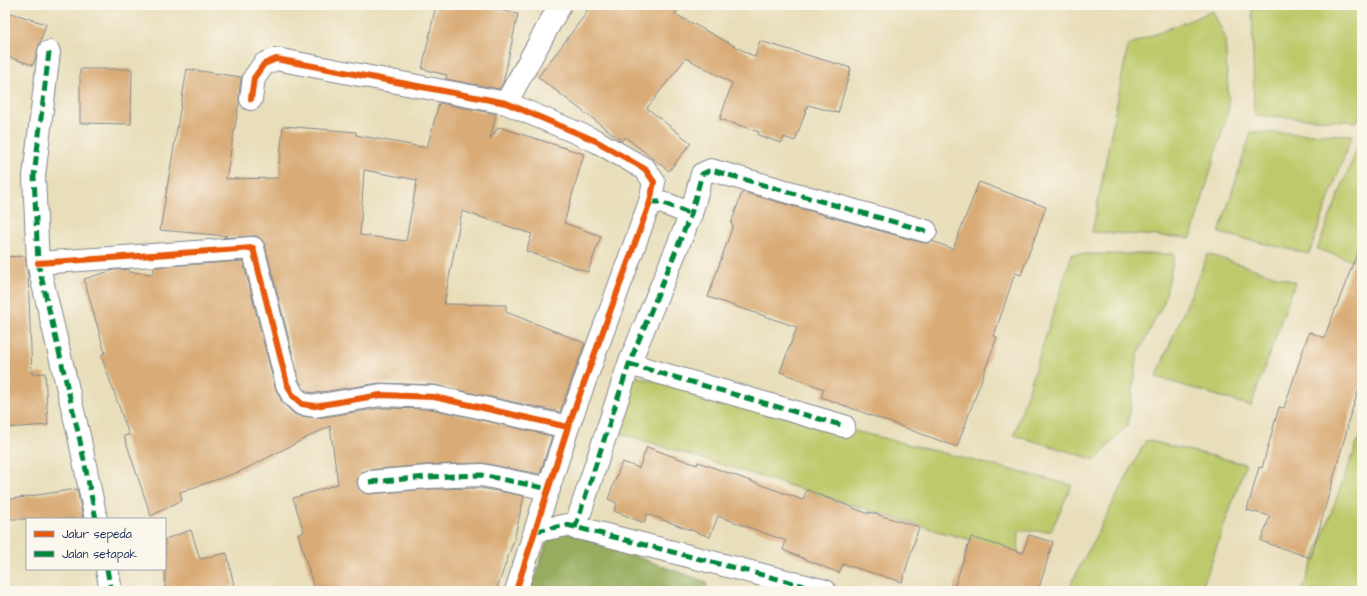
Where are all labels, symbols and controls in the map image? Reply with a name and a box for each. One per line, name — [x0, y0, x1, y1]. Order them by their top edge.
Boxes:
legend — [26, 518, 166, 570]
text: Jalur sepeda — [62, 526, 132, 543]
text: Jalan setapak — [62, 546, 138, 563]

